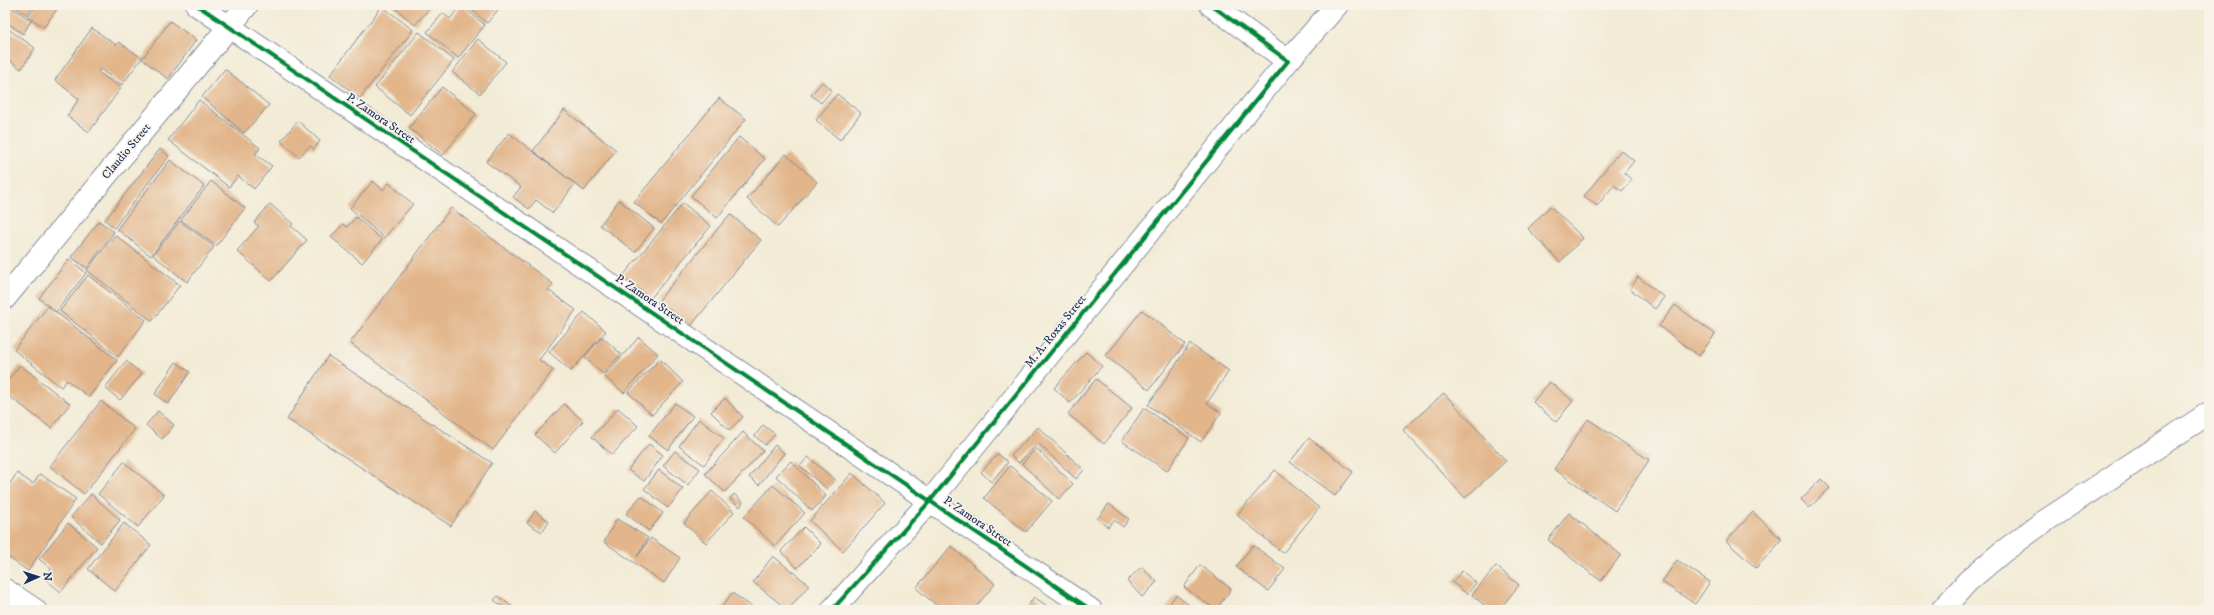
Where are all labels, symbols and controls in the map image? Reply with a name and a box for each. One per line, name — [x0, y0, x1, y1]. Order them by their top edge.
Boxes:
street label: P. Zamora Street — [343, 90, 418, 147]
street label: Claudio Street — [99, 120, 154, 182]
street label: P. Zamora Street — [612, 271, 687, 328]
street label: M. A. Roxas Street — [1021, 292, 1089, 371]
street label: P. Zamora Street — [940, 493, 1015, 550]
north arrow — [18, 557, 58, 597]
text: N — [40, 572, 54, 581]

